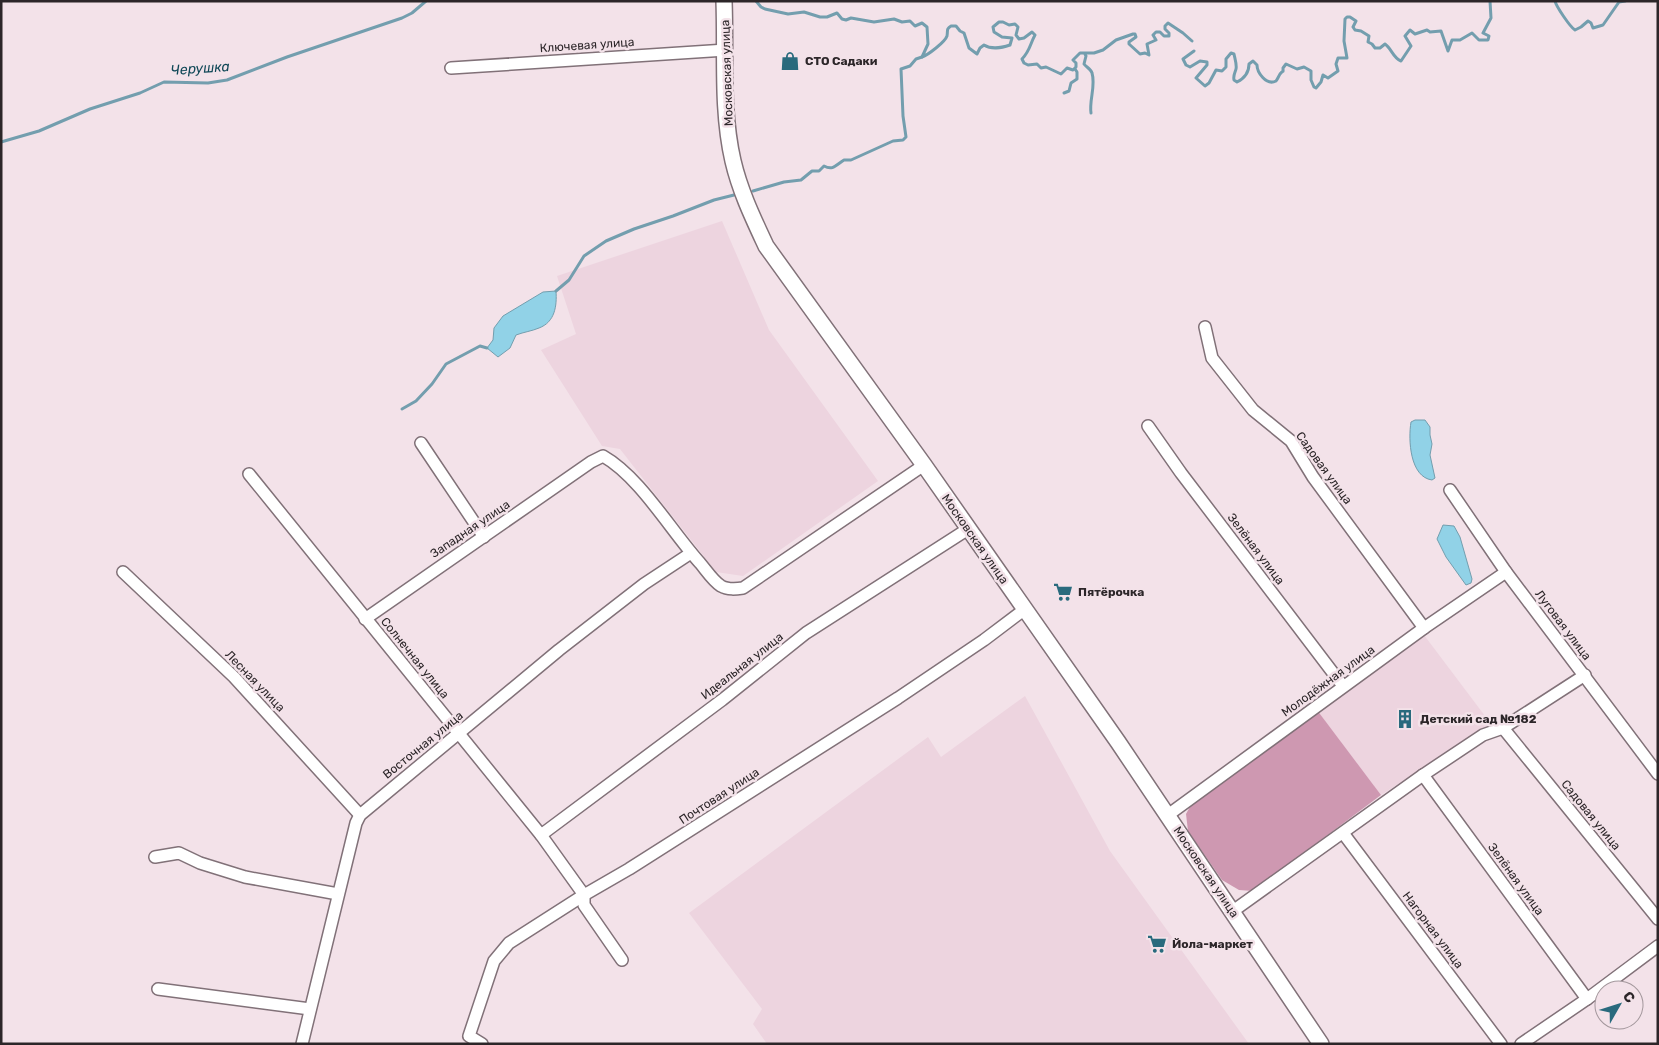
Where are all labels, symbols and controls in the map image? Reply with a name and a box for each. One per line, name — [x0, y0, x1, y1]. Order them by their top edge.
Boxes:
street label: Московская улица — [718, 20, 736, 126]
street label: Ключевая улица — [539, 35, 635, 55]
shop icon: СТО Садаки — [779, 50, 801, 72]
place label: СТО Садаки — [805, 54, 878, 68]
water label: Черушка — [170, 58, 230, 79]
street label: Садовая улица — [1293, 429, 1355, 507]
street label: Московская улица — [939, 491, 1011, 587]
street label: Западная улица — [428, 497, 512, 561]
street label: Зелёная улица — [1225, 511, 1287, 587]
supermarket icon: Пятёрочка — [1052, 581, 1074, 603]
place label: Пятёрочка — [1078, 585, 1144, 599]
street label: Луговая улица — [1532, 587, 1594, 663]
street label: Солнечная улица — [378, 615, 452, 701]
street label: Идеальная улица — [698, 630, 786, 702]
street label: Молодёжная улица — [1279, 643, 1377, 719]
street label: Лесная улица — [222, 647, 288, 715]
street label: Восточная улица — [380, 708, 466, 782]
building icon: Детский сад №182 — [1394, 708, 1416, 730]
place label: Детский сад №182 — [1420, 712, 1537, 726]
street label: Почтовая улица — [676, 765, 762, 827]
street label: Садовая улица — [1558, 777, 1624, 853]
street label: Московская улица — [1170, 824, 1242, 920]
street label: Зелёная улица — [1485, 840, 1547, 918]
street label: Нагорная улица — [1400, 889, 1466, 971]
supermarket icon: Йола-маркет — [1146, 933, 1168, 955]
place label: Йола-маркет — [1172, 937, 1253, 951]
north arrow — [1594, 980, 1644, 1030]
text: С — [1619, 988, 1639, 1006]

